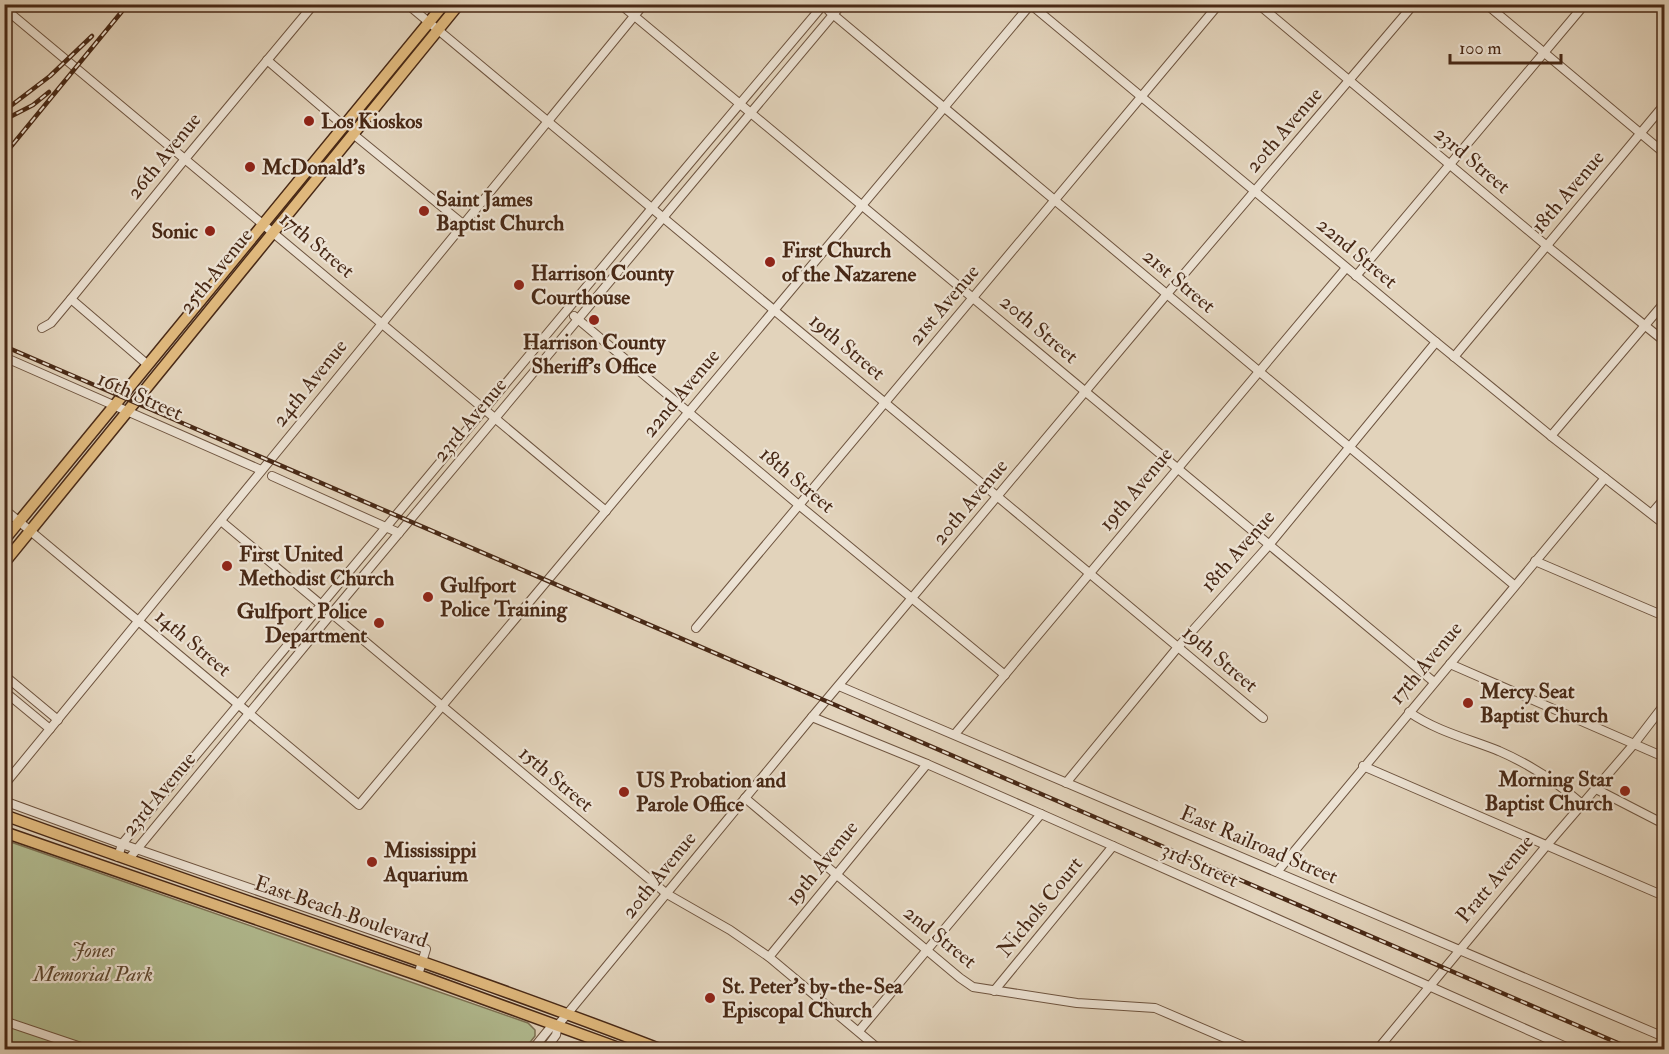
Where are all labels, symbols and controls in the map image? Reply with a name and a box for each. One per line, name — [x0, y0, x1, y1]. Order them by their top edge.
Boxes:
scale bar — [1450, 27, 1561, 65]
text: 100 m — [1459, 37, 1502, 60]
street label: 20th Avenue — [1240, 82, 1329, 178]
street label: 26th Avenue — [121, 107, 207, 205]
place label: Los Kioskos — [321, 108, 422, 135]
marker: Los Kioskos — [302, 114, 316, 128]
street label: 23rd Street — [1428, 120, 1516, 200]
street label: 18th Avenue — [1525, 145, 1611, 239]
place label: McDonald's — [261, 154, 365, 181]
marker: McDonald's — [243, 160, 257, 174]
place label: Saint James Baptist Church — [436, 186, 564, 237]
marker: Saint James Baptist Church — [417, 204, 431, 218]
street label: 17th Street — [274, 206, 360, 284]
street label: 22nd Street — [1311, 211, 1403, 295]
place label: Sonic — [151, 218, 199, 245]
street label: 25th Avenue — [173, 222, 259, 319]
marker: Sonic — [203, 224, 217, 238]
place label: First Church of the Nazarene — [782, 237, 916, 288]
street label: 21st Street — [1137, 243, 1221, 319]
marker: First Church of the Nazarene — [763, 255, 777, 269]
street label: 21st Avenue — [902, 259, 986, 351]
place label: Harrison County Courthouse — [531, 260, 675, 311]
marker: Harrison County Courthouse — [512, 278, 526, 292]
street label: 20th Street — [994, 288, 1084, 370]
street label: 19th Street — [803, 307, 891, 387]
marker: Harrison County Sheriff's Office — [587, 313, 601, 327]
place label: Harrison County Sheriff's Office — [523, 329, 666, 380]
street label: 24th Avenue — [266, 334, 354, 432]
street label: 22nd Avenue — [636, 343, 726, 443]
street label: 16th Street — [93, 365, 187, 427]
street label: 23rd Avenue — [427, 372, 513, 468]
street label: 18th Street — [754, 441, 840, 519]
street label: 19th Avenue — [1093, 441, 1179, 536]
street label: 20th Avenue — [926, 453, 1014, 551]
street label: 18th Avenue — [1195, 504, 1281, 598]
place label: First United Methodist Church — [238, 541, 394, 592]
marker: First United Methodist Church — [220, 559, 234, 573]
place label: Gulfport Police Training — [440, 572, 568, 623]
marker: Gulfport Police Training — [421, 590, 435, 604]
place label: Gulfport Police Department — [237, 598, 367, 649]
street label: 14th Street — [149, 603, 237, 683]
marker: Gulfport Police Department — [372, 616, 386, 630]
street label: 17th Avenue — [1383, 616, 1469, 710]
street label: 19th Street — [1176, 619, 1264, 699]
place label: Mercy Seat Baptist Church — [1479, 678, 1608, 729]
marker: Mercy Seat Baptist Church — [1461, 696, 1475, 710]
street label: 15th Street — [513, 740, 599, 818]
street label: 23rd Avenue — [116, 746, 202, 842]
place label: Morning Star Baptist Church — [1485, 766, 1614, 817]
place label: US Probation and Parole Office — [636, 767, 787, 818]
marker: Morning Star Baptist Church — [1618, 784, 1632, 798]
marker: US Probation and Parole Office — [617, 785, 631, 799]
street label: East Railroad Street — [1176, 800, 1342, 890]
street label: 19th Avenue — [780, 815, 864, 911]
street label: 20th Avenue — [616, 826, 702, 924]
street label: Pratt Avenue — [1450, 829, 1540, 929]
street label: 3rd Street — [1157, 836, 1243, 894]
place label: Mississippi Aquarium — [383, 837, 477, 888]
street label: Nichols Court — [991, 851, 1089, 963]
marker: Mississippi Aquarium — [365, 855, 379, 869]
street label: East Beach Boulevard — [251, 870, 432, 955]
street label: 2nd Street — [898, 899, 982, 975]
park label: Jones Memorial Park — [31, 937, 153, 988]
place label: St. Peter's by-the-Sea Episcopal Church — [722, 973, 904, 1024]
marker: St. Peter's by-the-Sea Episcopal Church — [703, 991, 717, 1005]

